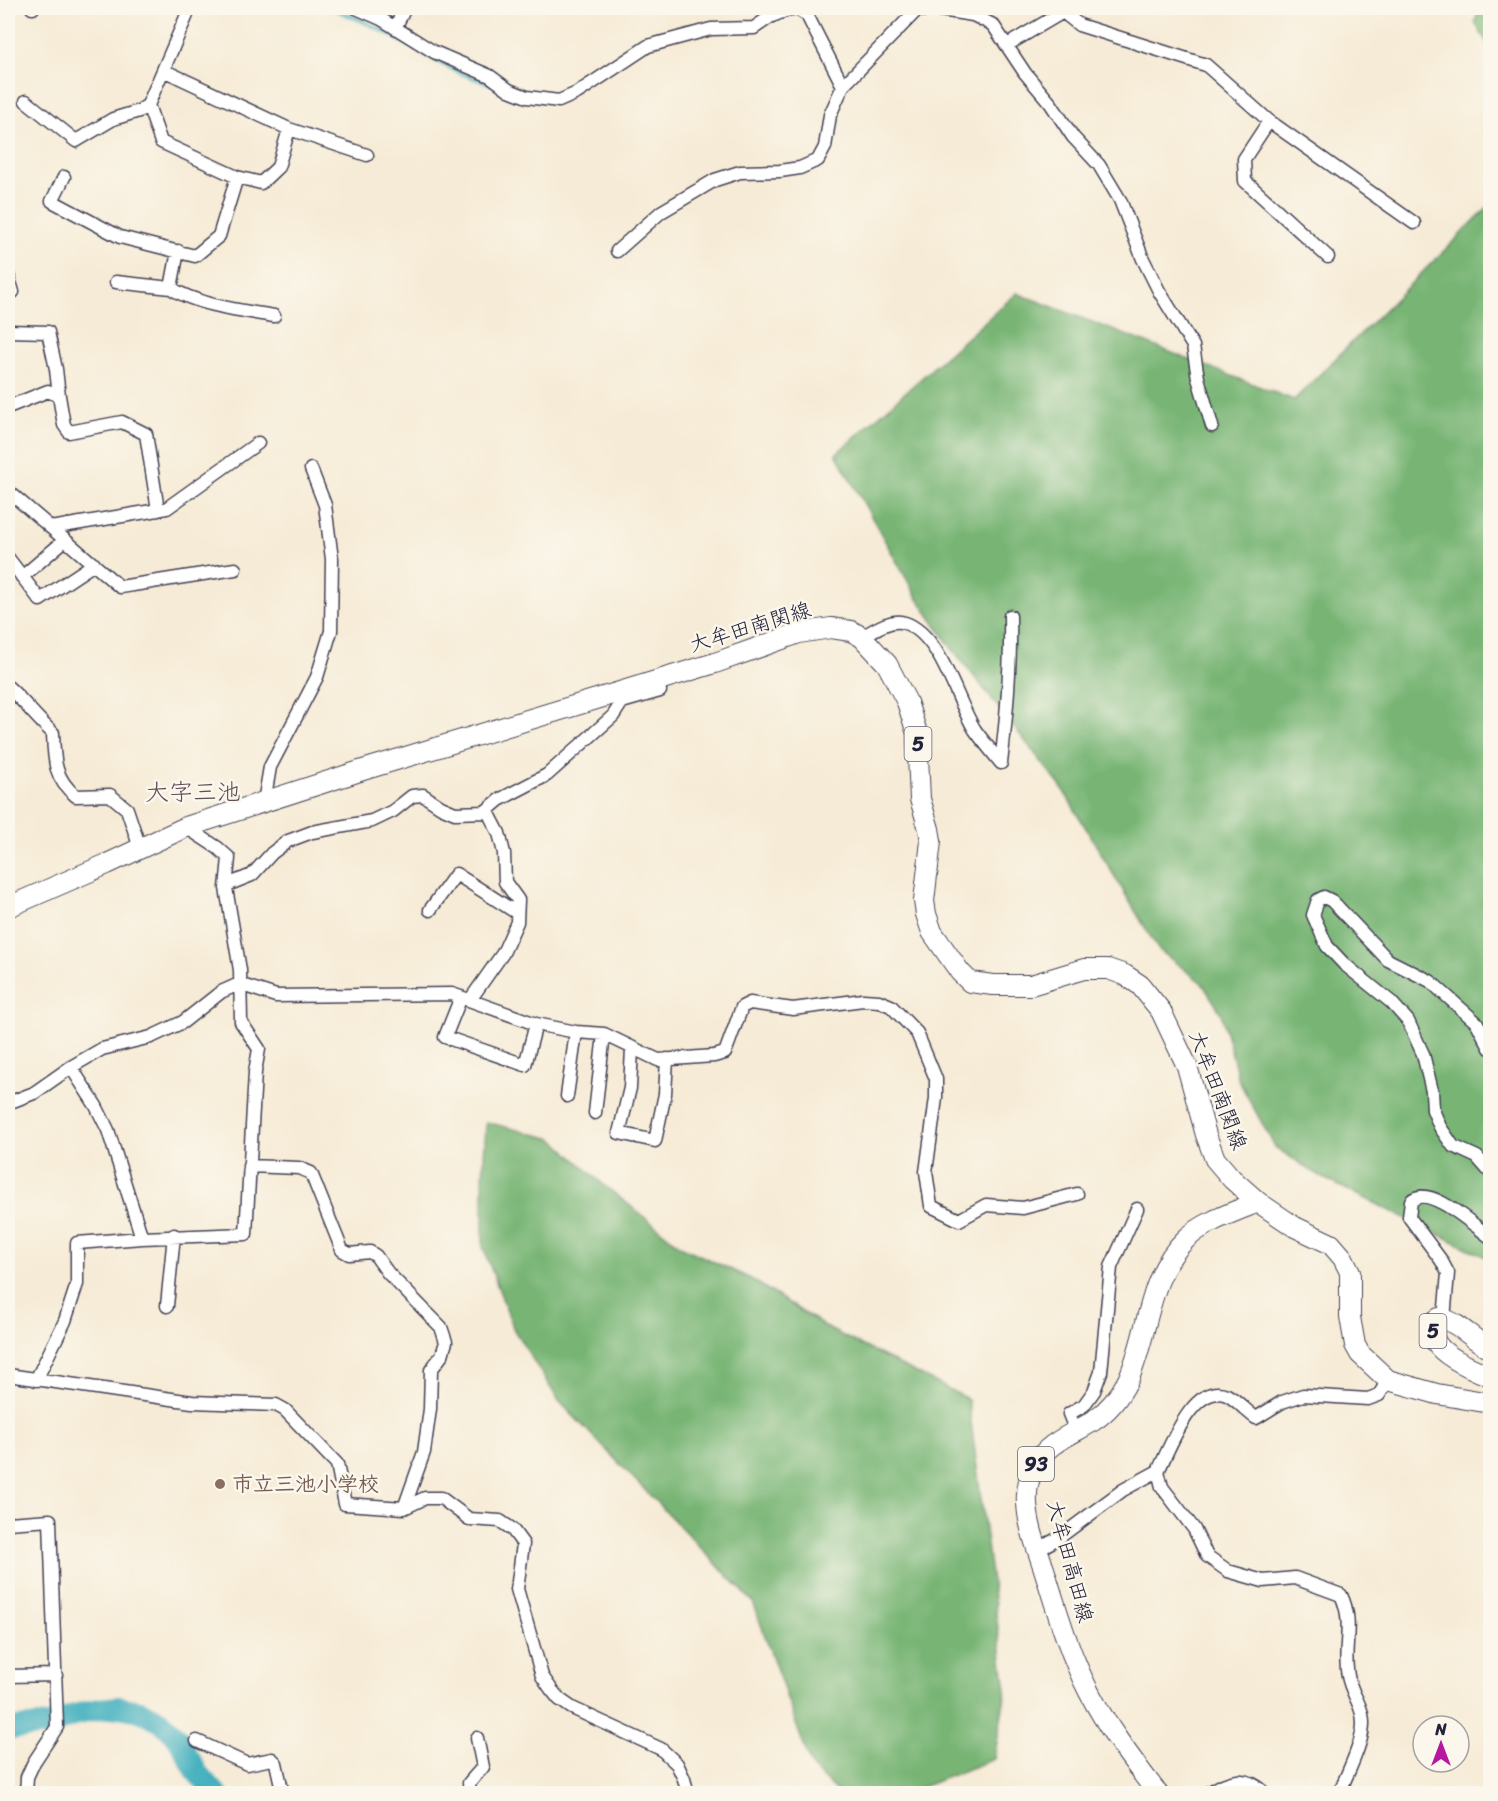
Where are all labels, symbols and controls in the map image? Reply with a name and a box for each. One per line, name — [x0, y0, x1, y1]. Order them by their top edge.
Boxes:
street label: 大牟田南関線 — [684, 590, 816, 664]
road number: 5 — [904, 727, 932, 761]
district label: 大字三池 — [145, 771, 241, 813]
street label: 大牟田南関線 — [1178, 1024, 1258, 1156]
road number: 5 — [1420, 1314, 1446, 1348]
road number: 93 — [1018, 1447, 1054, 1481]
place label: 市立三池小学校 — [232, 1465, 379, 1503]
marker: 市立三池小学校 — [213, 1477, 227, 1491]
street label: 大牟田高田線 — [1035, 1495, 1105, 1627]
north arrow — [1411, 1714, 1471, 1774]
text: N — [1434, 1715, 1447, 1744]

